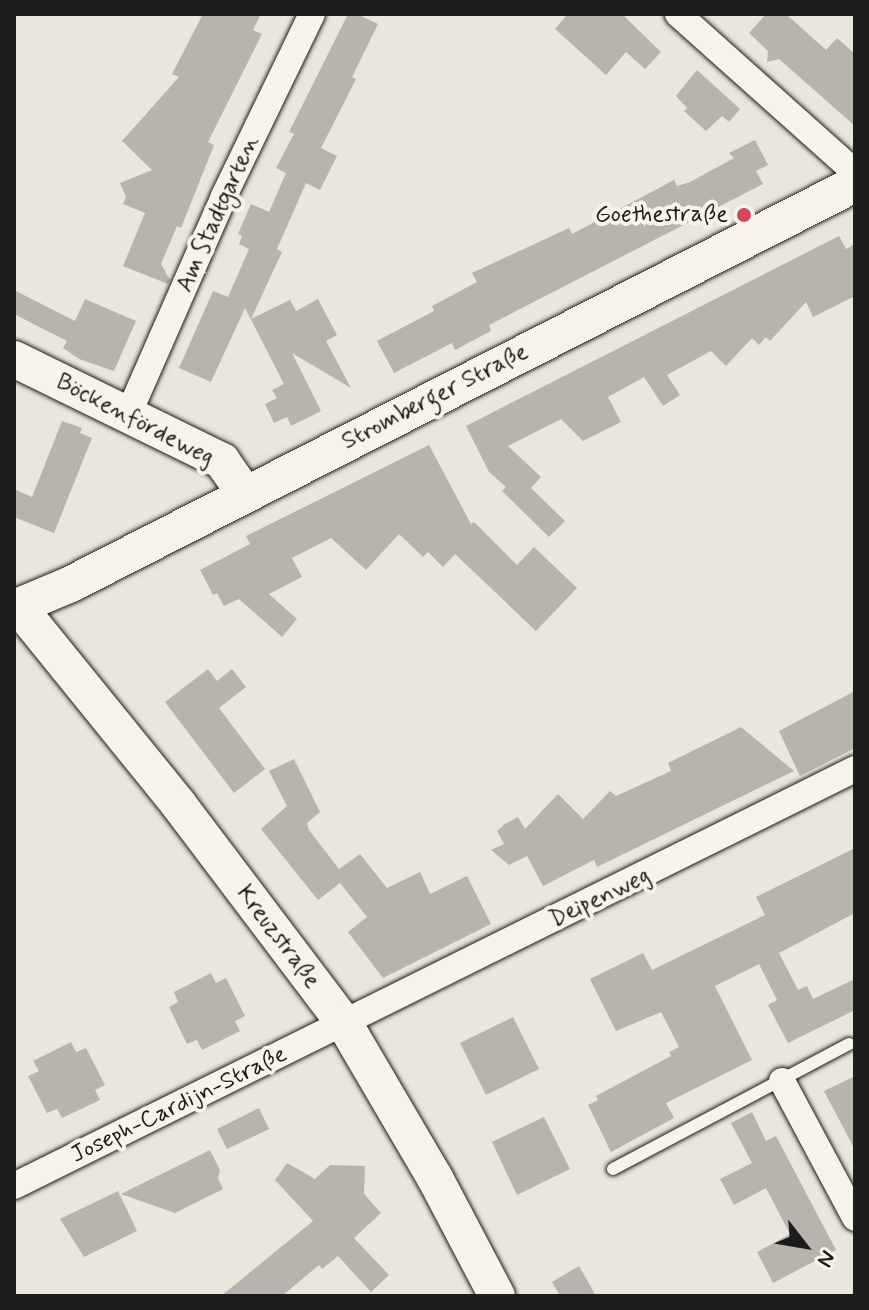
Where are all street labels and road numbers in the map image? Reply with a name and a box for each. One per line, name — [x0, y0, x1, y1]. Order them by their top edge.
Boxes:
street label: Am Stadtgarten — [169, 128, 267, 300]
street label: Stromberger Straße — [337, 338, 533, 456]
street label: Böckenfördeweg — [51, 368, 219, 472]
street label: Deipenweg — [545, 861, 655, 935]
street label: Kreuzstraße — [230, 880, 326, 994]
street label: Joseph-Cardijn-Straße — [66, 1040, 292, 1170]

